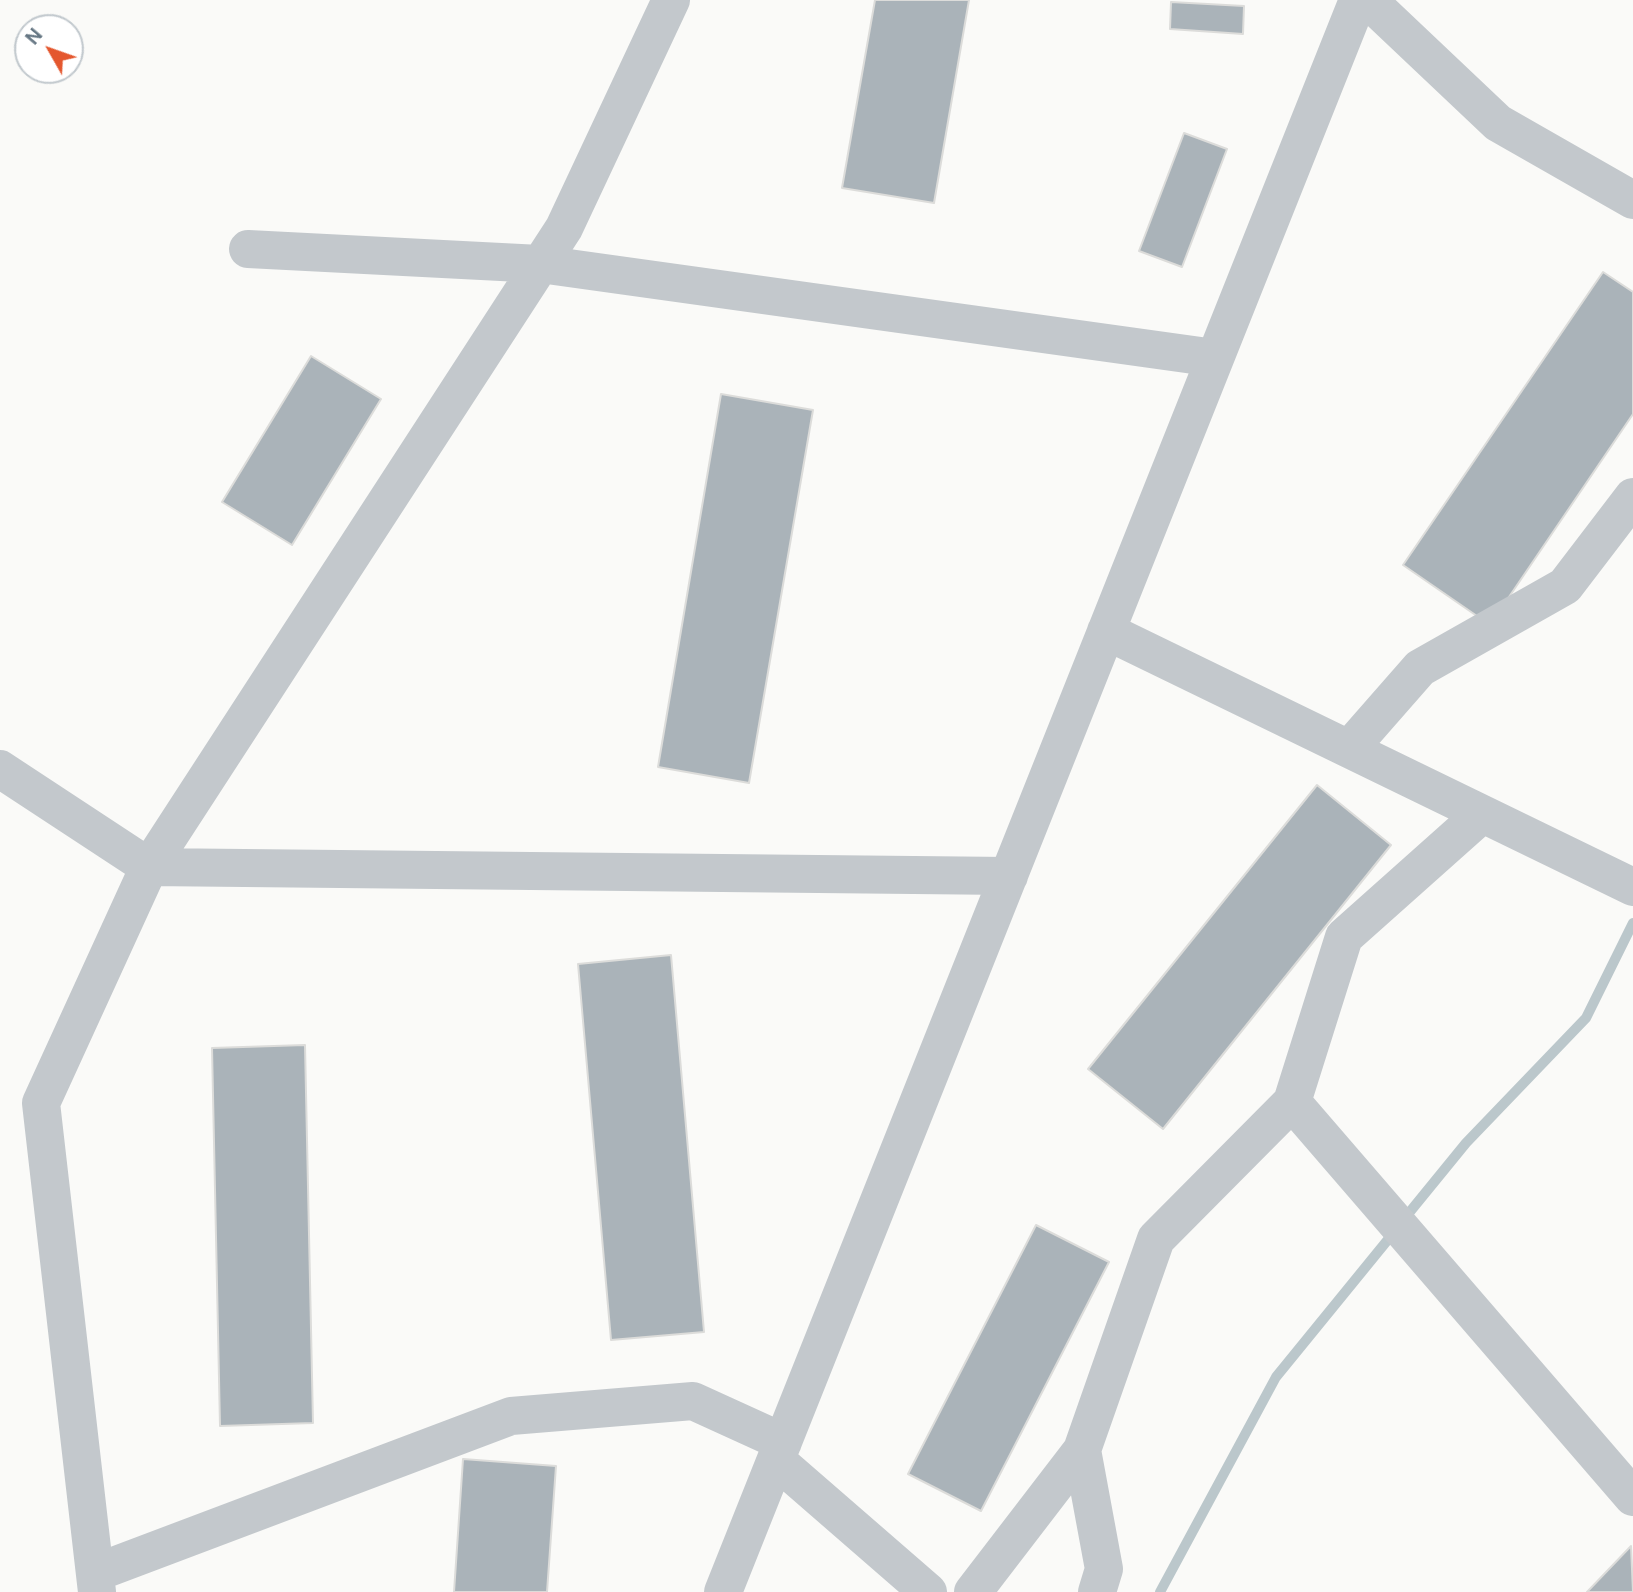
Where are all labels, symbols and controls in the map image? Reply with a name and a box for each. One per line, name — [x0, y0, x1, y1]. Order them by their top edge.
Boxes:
north arrow — [14, 14, 84, 84]
text: N — [20, 23, 48, 50]

